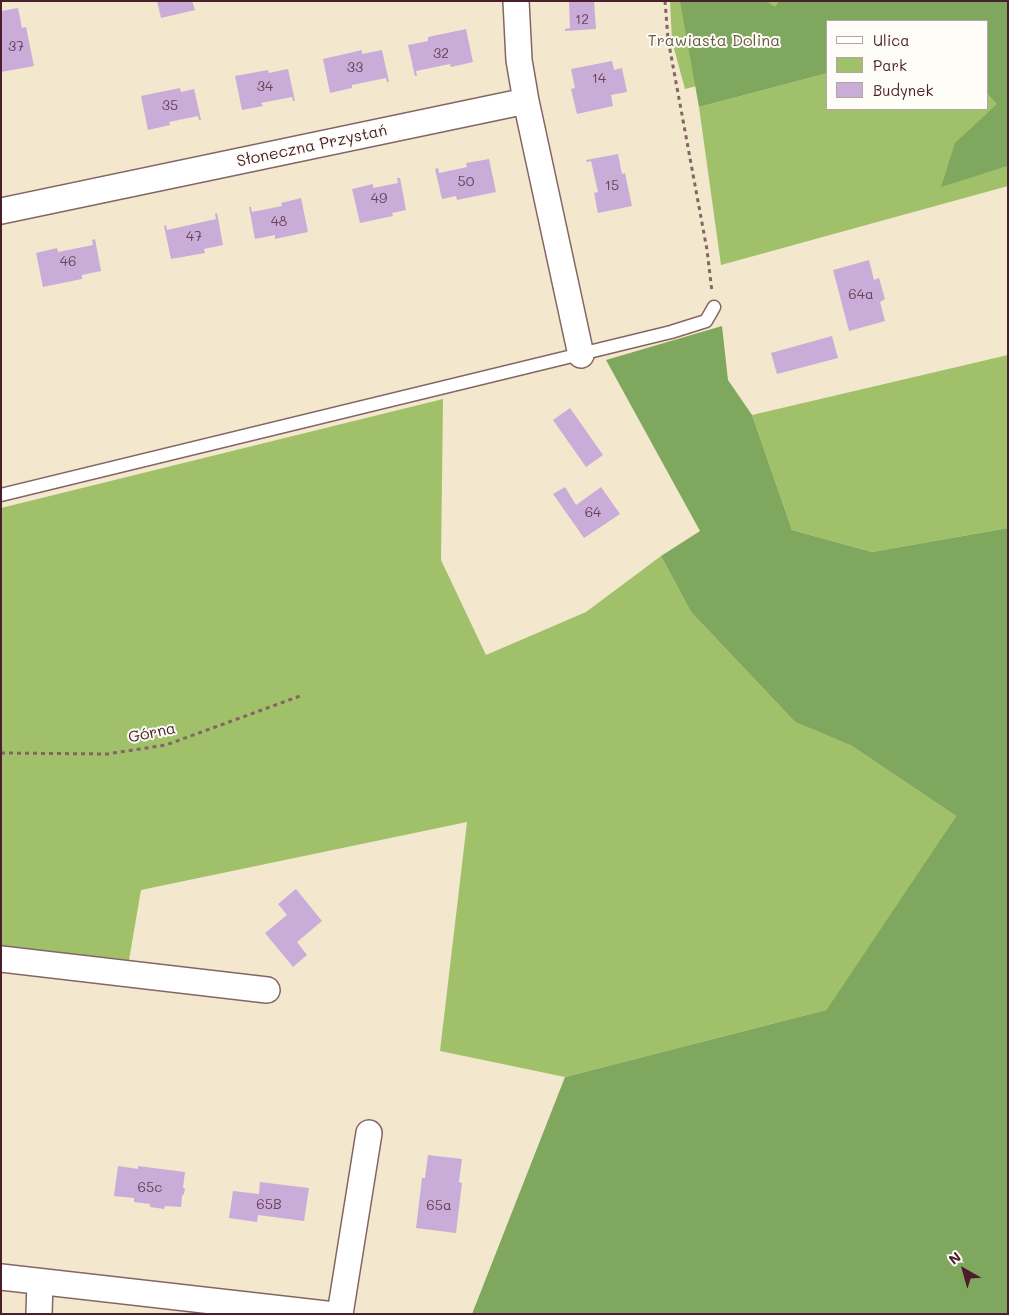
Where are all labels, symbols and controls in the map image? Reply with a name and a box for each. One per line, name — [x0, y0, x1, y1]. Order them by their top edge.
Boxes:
house number: 12 — [575, 12, 589, 28]
legend — [826, 20, 989, 110]
text: Ulica — [873, 30, 910, 50]
park label: Trawiasta Dolina — [648, 31, 780, 51]
house number: 37 — [8, 39, 24, 55]
house number: 32 — [433, 46, 449, 62]
text: Park — [873, 55, 907, 75]
house number: 33 — [347, 60, 363, 76]
house number: 14 — [592, 71, 606, 87]
house number: 34 — [257, 79, 273, 95]
text: Budynek — [873, 80, 933, 100]
house number: 35 — [162, 98, 178, 114]
street label: Słoneczna Przystań — [235, 121, 389, 171]
house number: 50 — [458, 174, 474, 190]
house number: 15 — [605, 178, 619, 194]
house number: 49 — [371, 191, 387, 207]
house number: 48 — [271, 214, 287, 230]
house number: 47 — [186, 229, 202, 245]
house number: 46 — [60, 254, 76, 270]
house number: 64a — [848, 287, 874, 303]
house number: 64 — [585, 505, 601, 521]
street label: Górna — [126, 719, 178, 747]
house number: 65c — [138, 1180, 162, 1196]
house number: 65B — [256, 1197, 282, 1213]
house number: 65a — [426, 1198, 452, 1214]
north arrow — [939, 1245, 989, 1295]
text: N — [944, 1247, 964, 1269]

